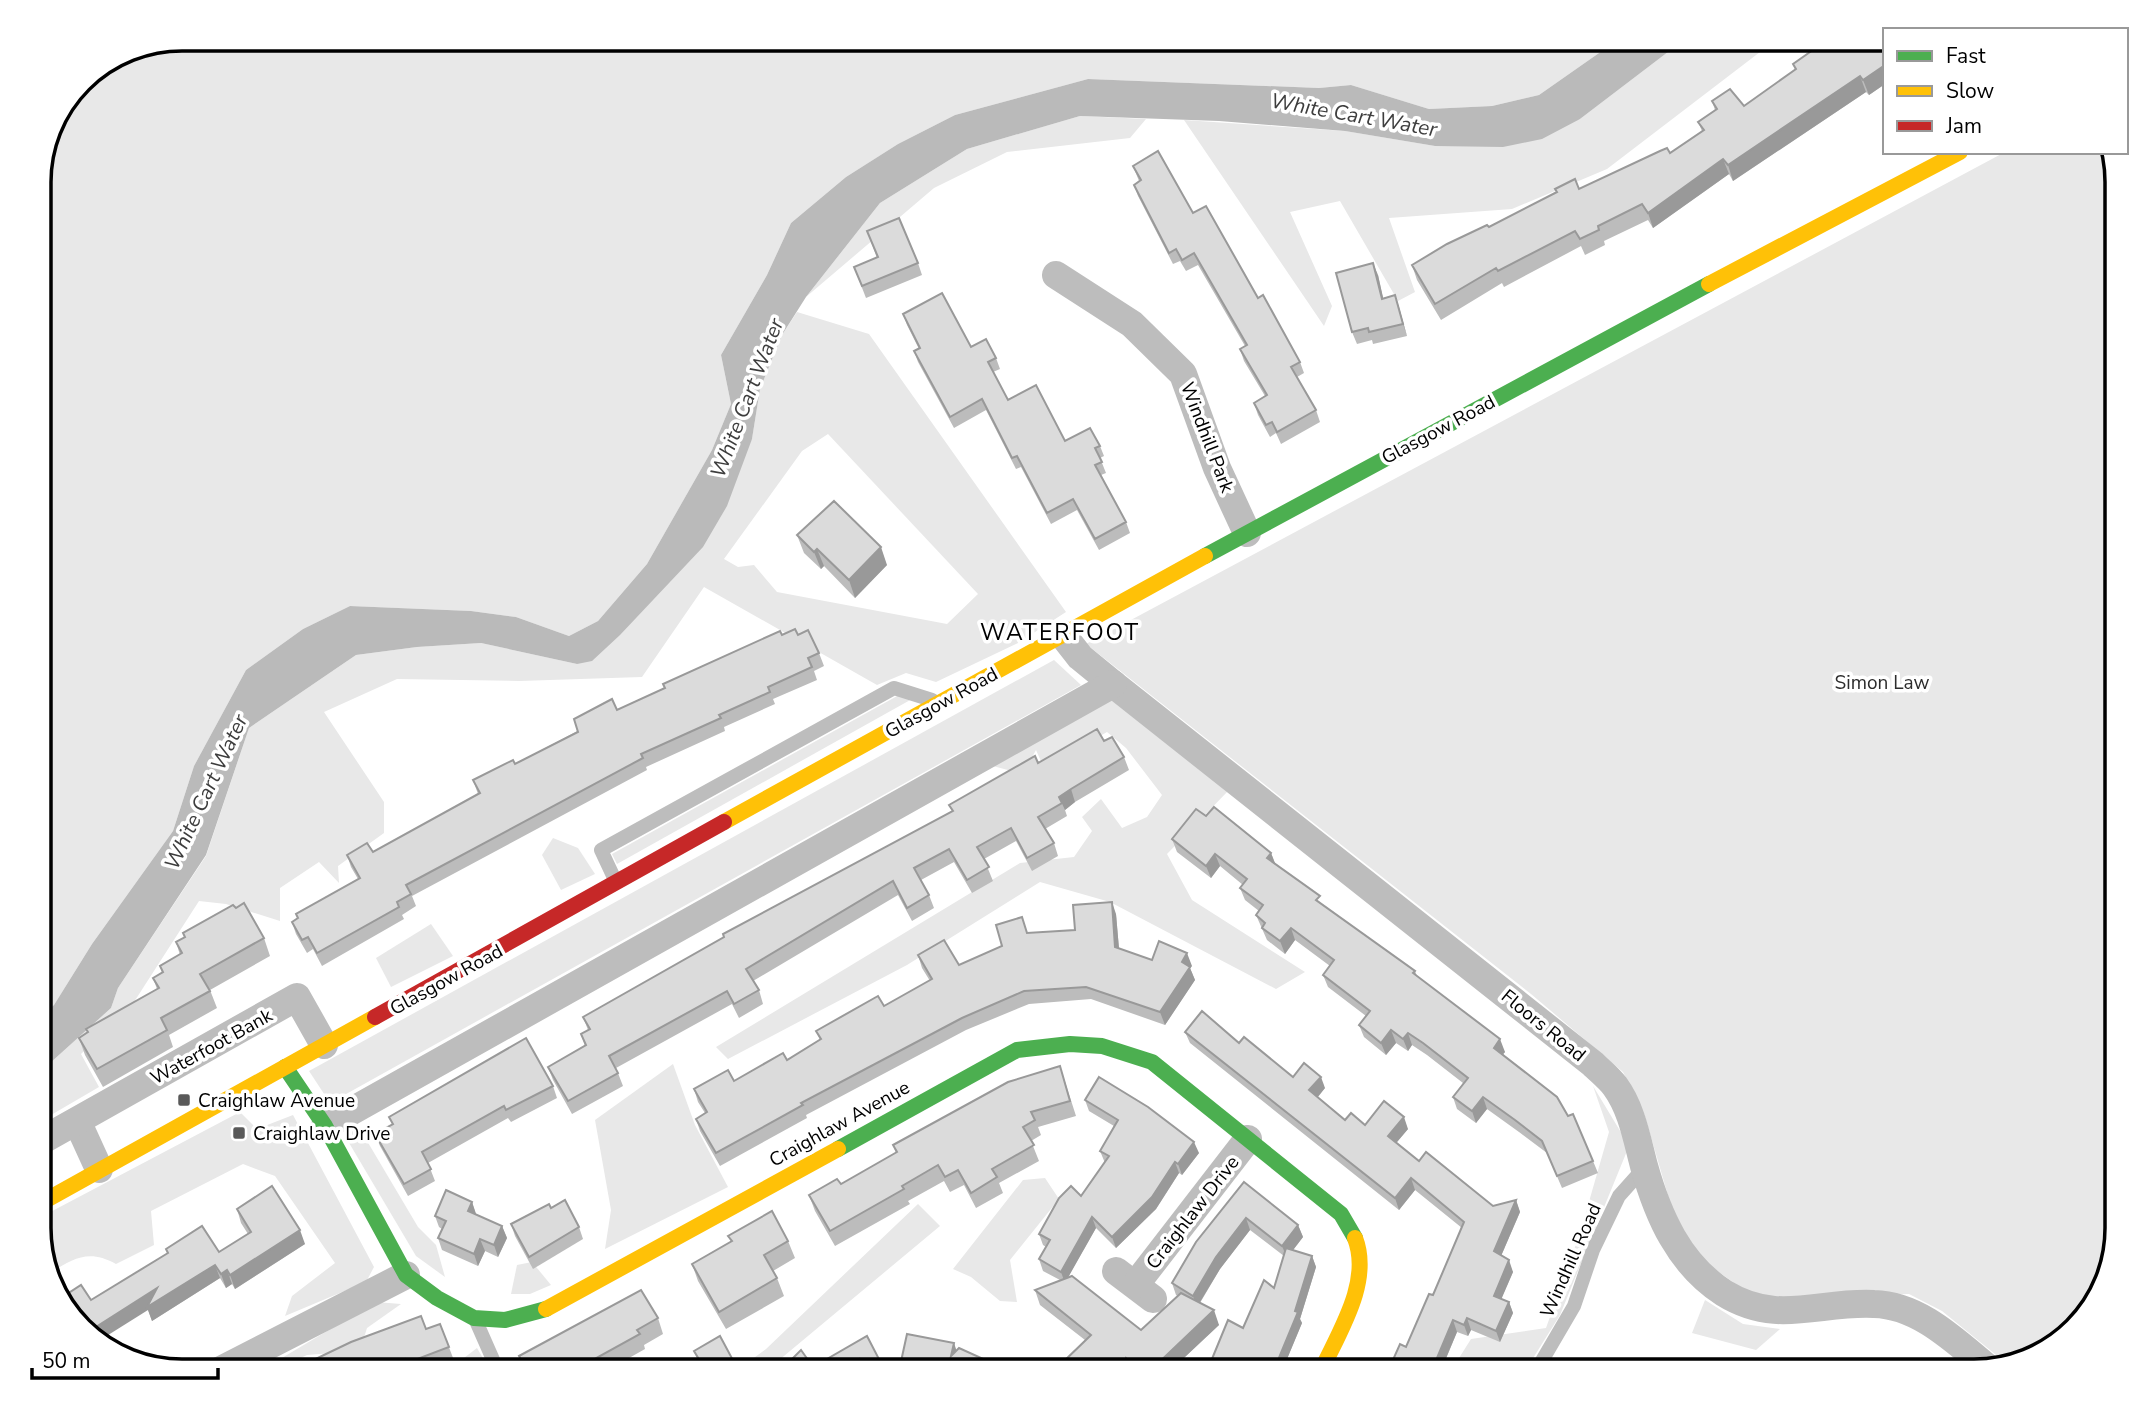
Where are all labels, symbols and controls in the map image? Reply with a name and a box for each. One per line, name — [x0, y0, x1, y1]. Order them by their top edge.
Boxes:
legend — [1883, 28, 2128, 154]
text: Fast — [1946, 42, 1986, 70]
text: Slow — [1946, 77, 1995, 105]
water label: White Cart Water — [1269, 87, 1440, 143]
text: Jam — [1945, 112, 1982, 140]
water label: White Cart Water — [704, 314, 790, 482]
street label: Windhill Park — [1174, 378, 1240, 497]
street label: Glasgow Road — [1377, 389, 1500, 471]
district label: WATERFOOT — [980, 617, 1140, 648]
street label: Glasgow Road — [880, 661, 1003, 745]
park label: Simon Law — [1835, 670, 1929, 696]
water label: White Cart Water — [158, 709, 254, 874]
street label: Glasgow Road — [385, 938, 508, 1022]
street label: Floors Road — [1496, 984, 1591, 1068]
street label: Waterfoot Bank — [146, 1002, 278, 1091]
street label: Craighlaw Avenue — [765, 1074, 914, 1173]
place label: Craighlaw Avenue — [198, 1088, 355, 1114]
marker: Craighlaw Avenue — [176, 1092, 192, 1108]
place label: Craighlaw Drive — [253, 1121, 390, 1147]
marker: Craighlaw Drive — [231, 1125, 247, 1141]
street label: Craighlaw Drive — [1140, 1150, 1245, 1275]
street label: Windhill Road — [1534, 1199, 1608, 1322]
scale bar — [32, 1336, 217, 1380]
text: 50 m — [42, 1347, 91, 1375]

